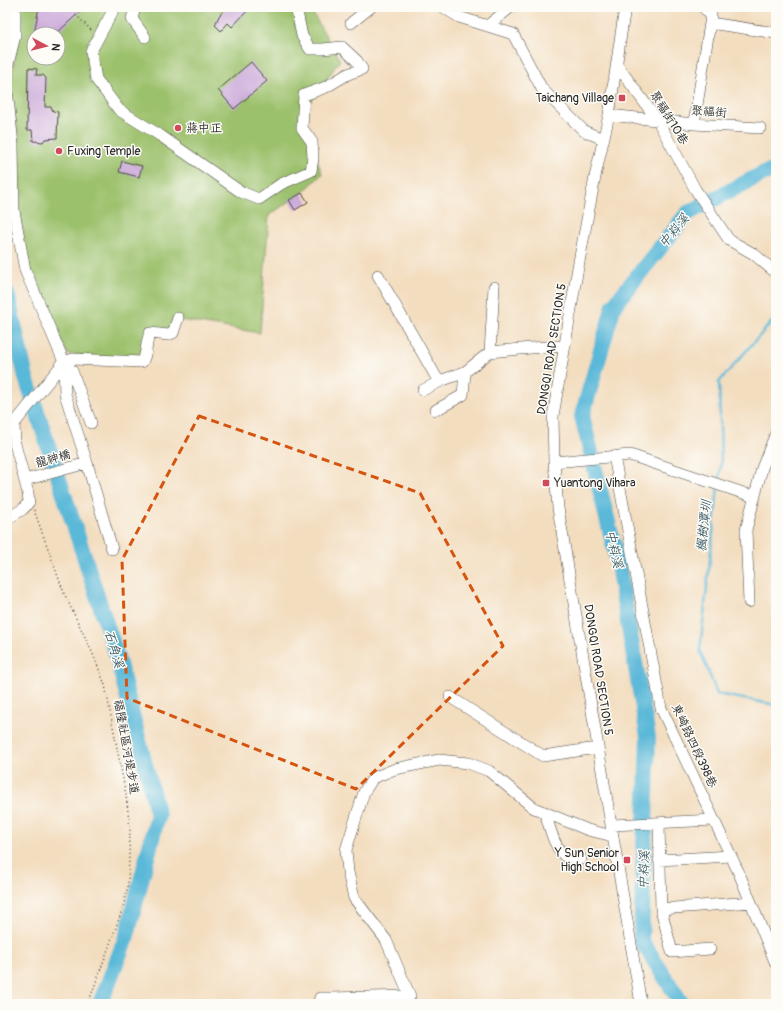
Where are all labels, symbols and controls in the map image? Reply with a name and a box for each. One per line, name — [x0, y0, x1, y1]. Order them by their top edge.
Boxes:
north arrow — [26, 26, 66, 66]
text: N — [48, 43, 62, 52]
street label: 聚福街10巷 — [647, 88, 691, 148]
place label: Taichang Village — [535, 91, 614, 106]
marker: Taichang Village — [617, 93, 627, 103]
street label: 聚福街 — [691, 103, 727, 121]
place label: 蔣中正 — [186, 121, 222, 136]
marker: 蔣中正 — [173, 123, 183, 133]
place label: Fuxing Temple — [67, 144, 141, 159]
marker: Fuxing Temple — [54, 146, 64, 156]
water label: 中嵙溪 — [655, 210, 693, 251]
street label: DONGQI ROAD SECTION 5 — [534, 282, 570, 416]
street label: 龍神橋 — [34, 447, 72, 471]
place label: Yuantong Vihara — [553, 476, 636, 491]
marker: Yuantong Vihara — [541, 478, 551, 488]
water label: 楓樹潭圳 — [693, 497, 715, 553]
water label: 中嵙溪 — [602, 528, 626, 571]
street label: DONGQI ROAD SECTION 5 — [580, 603, 616, 737]
water label: 石角溪 — [101, 628, 128, 671]
street label: 福隆社區河堤步道 — [110, 698, 142, 796]
street label: 東崎路四段398巷 — [668, 702, 720, 790]
place label: Y Sun Senior High School — [554, 846, 620, 875]
water label: 中嵙溪 — [635, 849, 653, 890]
marker: Y Sun Senior High School — [622, 855, 632, 865]

